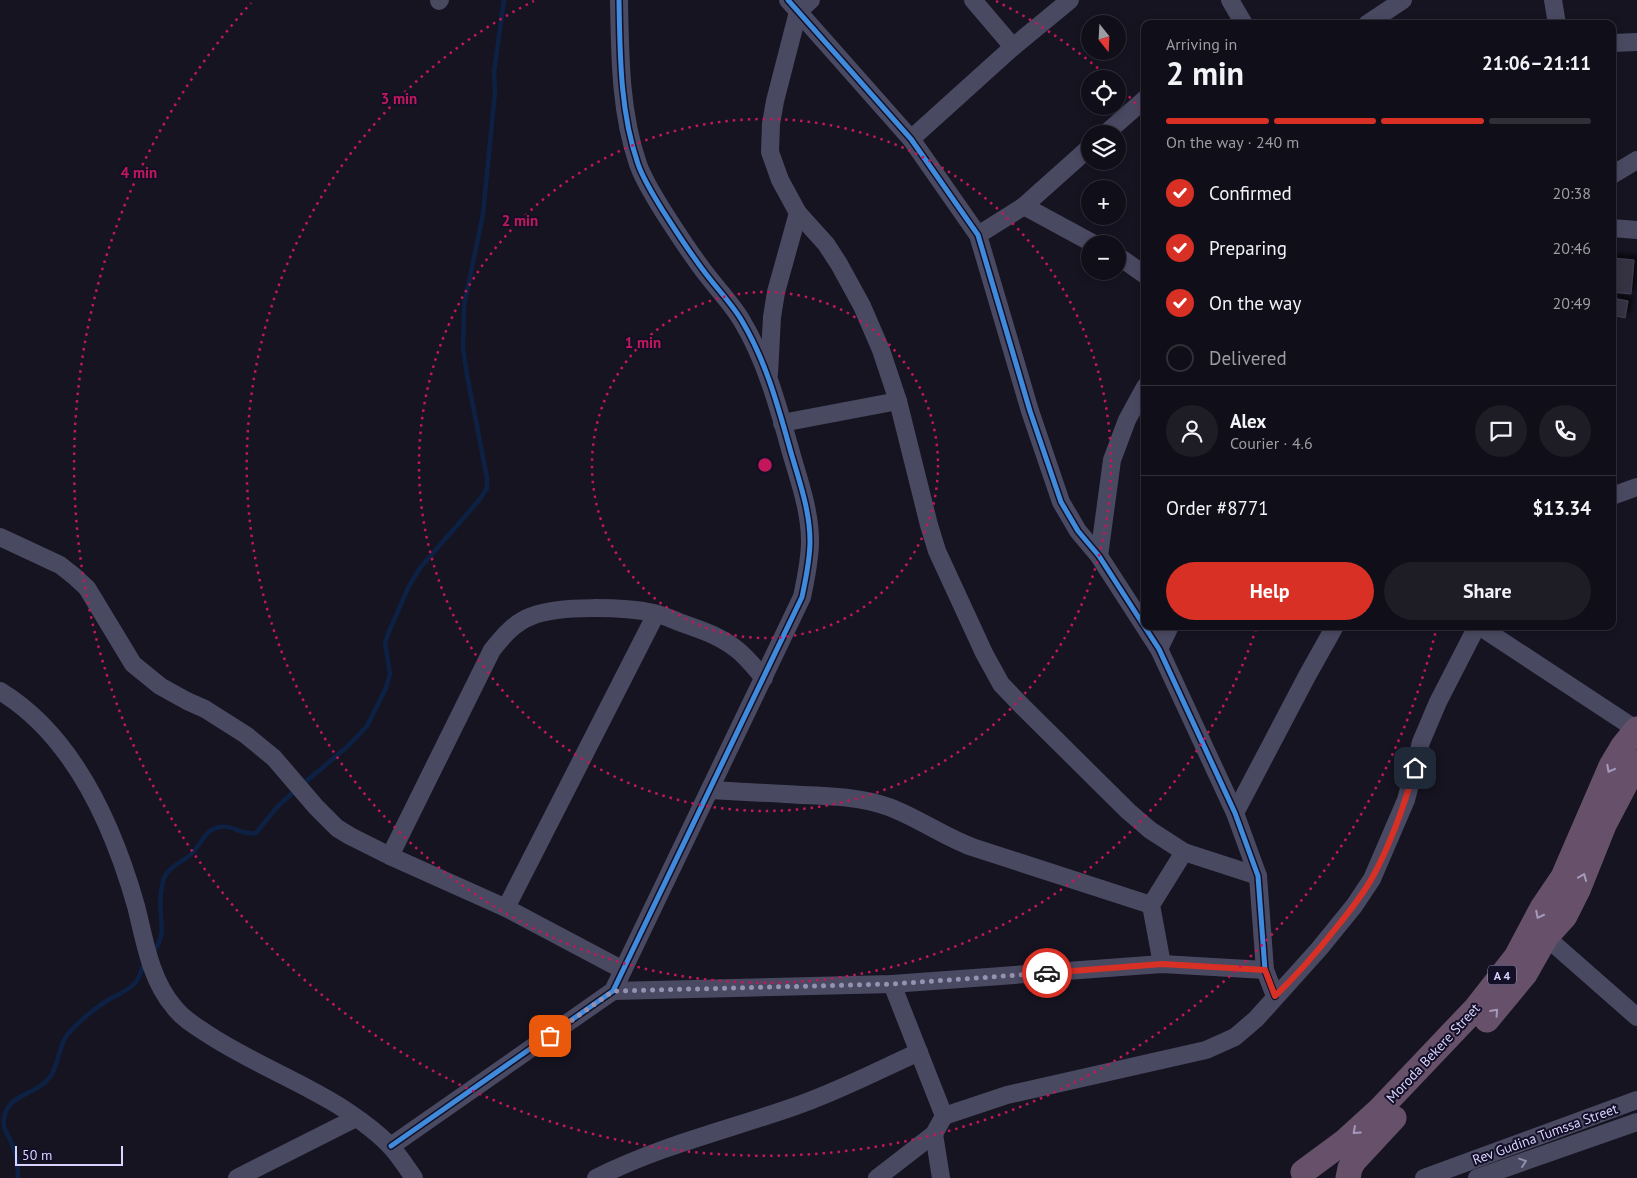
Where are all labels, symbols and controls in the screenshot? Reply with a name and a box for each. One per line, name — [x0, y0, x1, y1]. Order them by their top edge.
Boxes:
north arrow — [1081, 15, 1126, 60]
map controls — [1081, 15, 1126, 280]
text: Arriving in — [1166, 34, 1237, 54]
text: 21:06–21:11 — [1482, 51, 1591, 75]
text: 2 min — [1166, 52, 1244, 94]
button: locate — [1081, 70, 1126, 115]
text: 3 min — [381, 89, 417, 108]
button: layers — [1081, 125, 1126, 170]
text: On the way · 240 m — [1166, 132, 1299, 152]
text: 4 min — [121, 163, 157, 182]
icon: check — [1166, 179, 1194, 207]
button: + — [1081, 180, 1126, 225]
text: Confirmed — [1209, 181, 1292, 205]
text: 20:38 — [1553, 183, 1591, 203]
text: 2 min — [502, 211, 538, 230]
icon: check — [1166, 234, 1194, 262]
button: − — [1081, 235, 1126, 280]
text: Preparing — [1209, 236, 1287, 260]
text: 20:46 — [1553, 238, 1591, 258]
icon: check — [1166, 289, 1194, 317]
text: On the way — [1209, 291, 1301, 315]
text: 20:49 — [1553, 293, 1591, 313]
text: 1 min — [625, 333, 661, 352]
text: Delivered — [1209, 346, 1287, 370]
button: person — [1166, 405, 1218, 457]
button: chat — [1475, 405, 1527, 457]
button: phone — [1539, 405, 1591, 457]
text: Alex — [1230, 409, 1266, 433]
text: Courier · 4.6 — [1230, 433, 1313, 453]
centre of rings — [756, 456, 774, 474]
text: Order #8771 — [1166, 496, 1269, 520]
text: $13.34 — [1532, 496, 1591, 520]
button: Help — [1166, 562, 1374, 620]
button: Share — [1384, 562, 1591, 620]
pin — [1394, 747, 1436, 789]
icon: home — [1401, 754, 1429, 782]
one-way arrow — [1606, 764, 1616, 773]
one-way arrow — [1577, 873, 1588, 882]
one-way arrow — [1535, 910, 1545, 919]
courier — [1022, 948, 1072, 998]
icon: car — [1033, 959, 1061, 987]
road number: A 4 — [1488, 966, 1516, 984]
street label: Moroda Bekere Street — [1382, 999, 1484, 1106]
one-way arrow — [1489, 1008, 1498, 1017]
pin — [529, 1015, 571, 1057]
icon: bag — [536, 1022, 564, 1050]
street label: Rev Gudina Tumssa Street — [1470, 1099, 1620, 1169]
one-way arrow — [1353, 1126, 1362, 1135]
scale bar — [15, 1143, 122, 1166]
text: 50 m — [22, 1146, 52, 1164]
one-way arrow — [1519, 1158, 1527, 1168]

